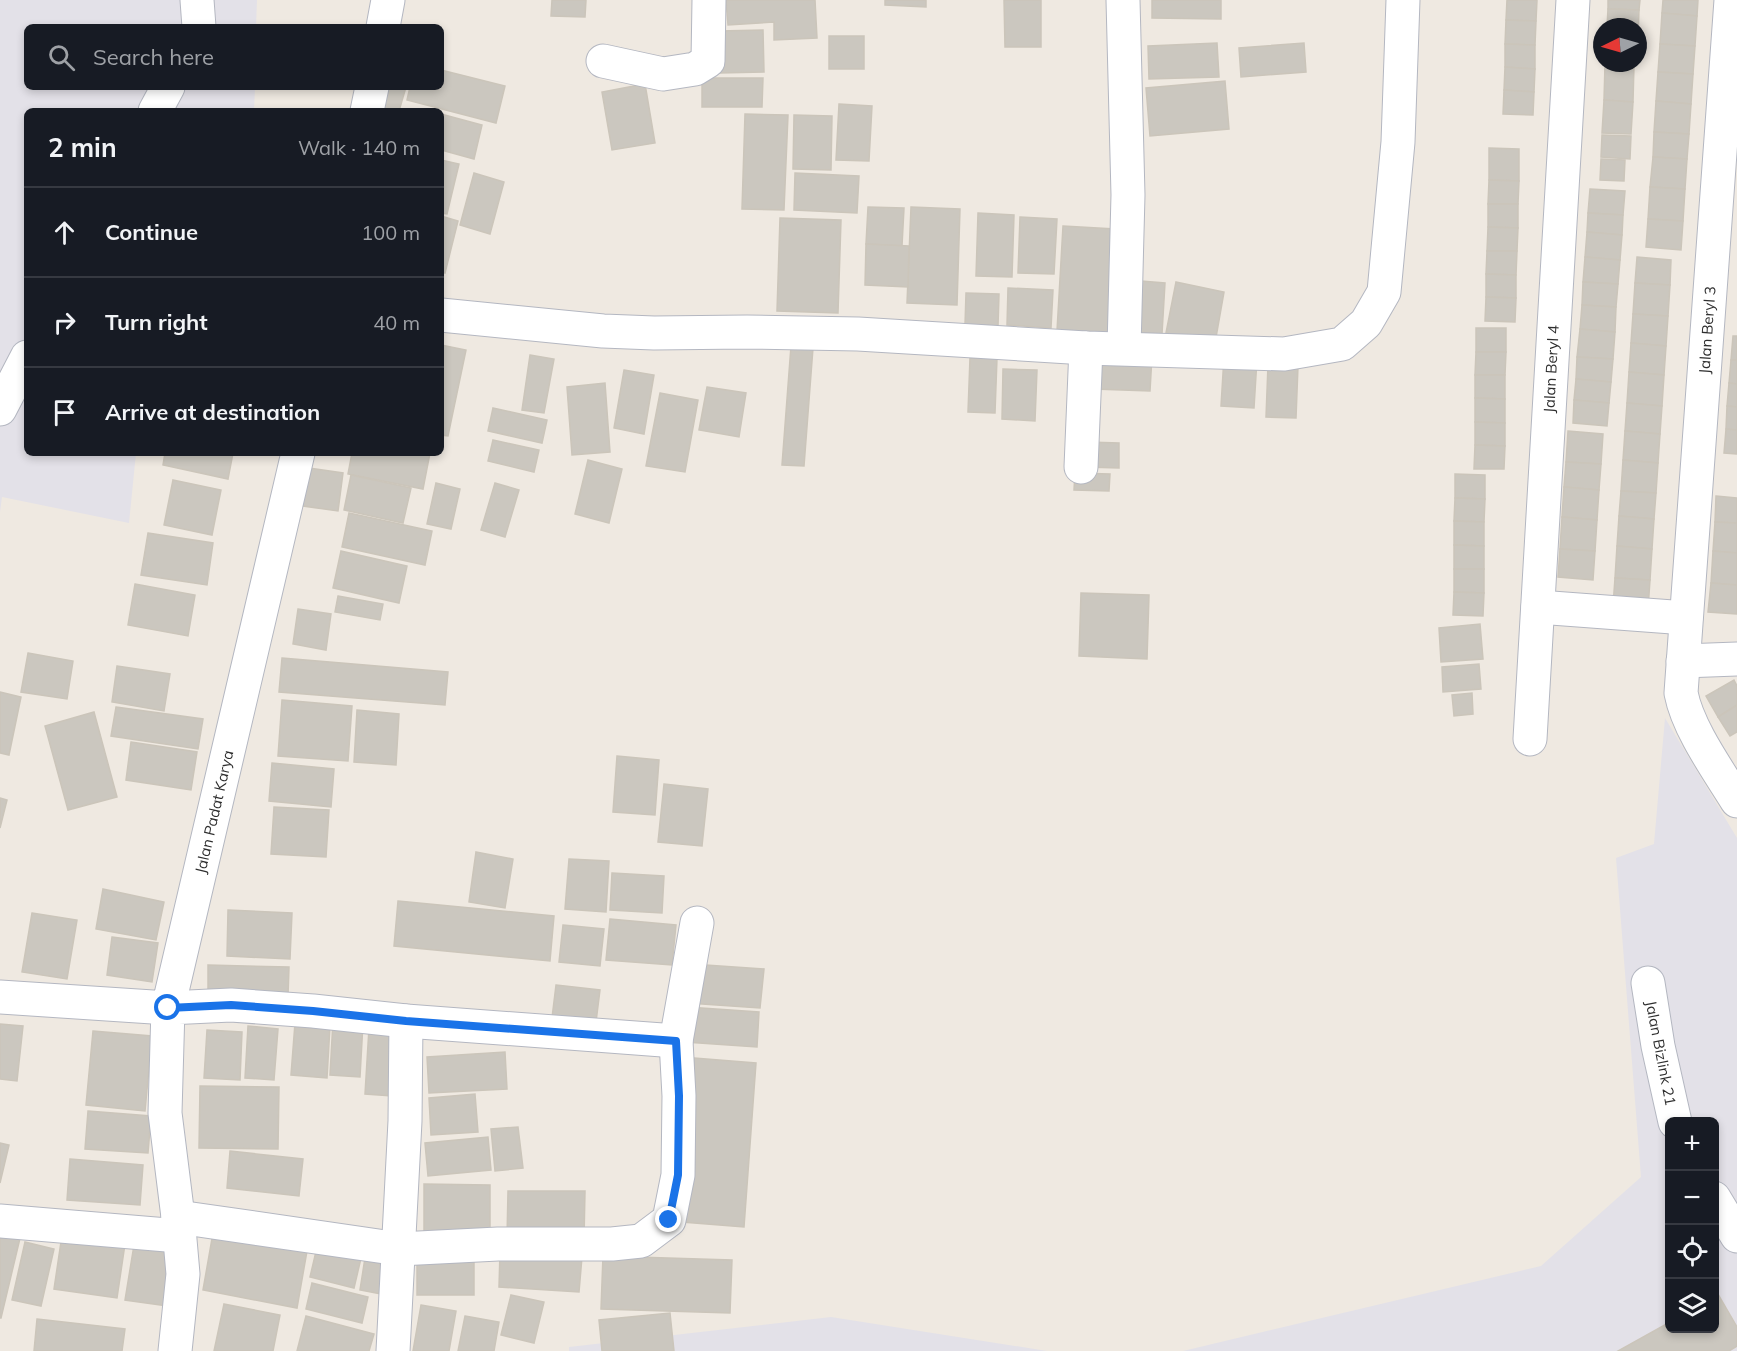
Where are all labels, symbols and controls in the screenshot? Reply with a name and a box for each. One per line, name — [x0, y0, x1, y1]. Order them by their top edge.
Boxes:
north arrow — [1593, 18, 1647, 72]
search box — [24, 24, 444, 90]
icon: search — [45, 41, 78, 74]
text: Search here — [93, 43, 214, 71]
text: 2 min — [48, 131, 117, 164]
text: Walk · 140 m — [298, 135, 420, 160]
icon: ahead — [48, 216, 81, 249]
text: Continue — [105, 218, 198, 246]
text: 100 m — [361, 220, 420, 245]
street label: Jalan Beryl 3 — [1694, 285, 1720, 375]
icon: right — [48, 306, 81, 339]
text: Turn right — [105, 308, 208, 336]
text: 40 m — [373, 310, 420, 335]
street label: Jalan Beryl 4 — [1539, 325, 1563, 413]
icon: arrive — [48, 396, 81, 429]
text: Arrive at destination — [105, 398, 320, 426]
street label: Jalan Padat Karya — [191, 748, 237, 876]
route start — [154, 994, 180, 1020]
street label: Jalan Bizlink 21 — [1642, 999, 1680, 1107]
map controls — [1665, 1117, 1719, 1333]
button: + — [1665, 1117, 1719, 1171]
button: − — [1665, 1171, 1719, 1225]
route end — [655, 1206, 681, 1232]
button: locate — [1665, 1225, 1719, 1279]
button: layers — [1665, 1279, 1719, 1333]

